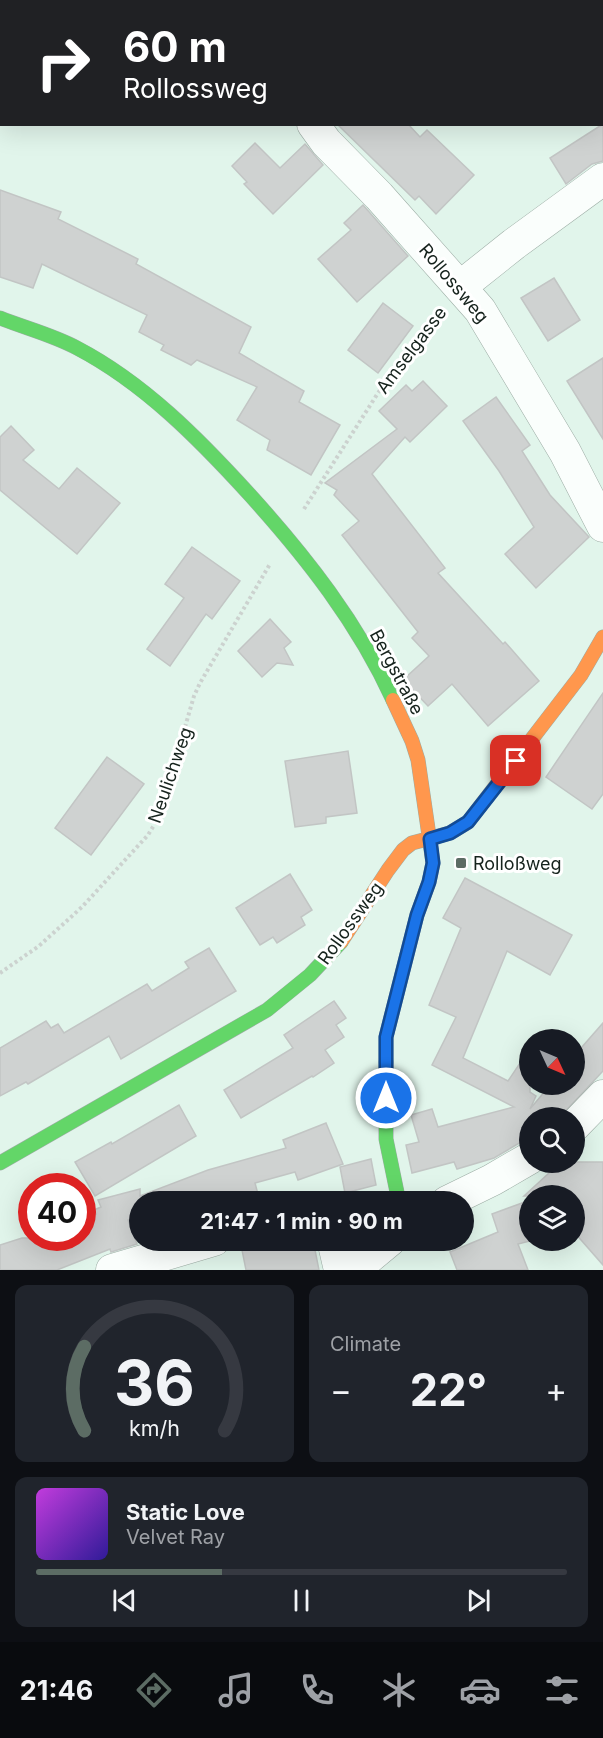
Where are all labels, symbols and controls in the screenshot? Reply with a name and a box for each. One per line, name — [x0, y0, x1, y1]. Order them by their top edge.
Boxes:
text: 60 m — [123, 21, 227, 72]
icon: right — [24, 24, 102, 102]
text: Rollossweg — [123, 72, 268, 105]
street label: Rollossweg — [415, 239, 493, 327]
street label: Amselgasse — [372, 302, 450, 398]
street label: Bergstraße — [366, 626, 428, 718]
street label: Neulichweg — [144, 724, 196, 826]
pin — [490, 735, 541, 786]
icon: arrive — [499, 744, 532, 777]
place label: Rolloßweg — [473, 853, 562, 874]
marker: Rolloßweg — [454, 856, 468, 870]
street label: Rollossweg — [313, 878, 387, 968]
north arrow — [519, 1029, 585, 1095]
map controls — [519, 1029, 585, 1251]
position arrow — [354, 1066, 418, 1130]
button: search — [519, 1107, 585, 1173]
speed limit sign: 40 — [18, 1173, 96, 1251]
button: layers — [519, 1185, 585, 1251]
text: 21:47 · 1 min · 90 m — [200, 1208, 403, 1234]
text: Climate — [330, 1332, 401, 1356]
text: 36 — [114, 1345, 195, 1420]
text: 22° — [410, 1362, 487, 1417]
text: − — [330, 1370, 352, 1410]
text: + — [545, 1370, 567, 1410]
text: km/h — [129, 1415, 180, 1441]
text: Static Love — [126, 1499, 245, 1525]
text: Velvet Ray — [126, 1525, 225, 1549]
icon: previous — [108, 1584, 141, 1617]
icon: pause — [285, 1584, 318, 1617]
icon: next — [462, 1584, 495, 1617]
icon: directions — [133, 1669, 175, 1711]
icon: music — [215, 1669, 257, 1711]
icon: phone — [296, 1669, 338, 1711]
icon: climate — [378, 1669, 420, 1711]
icon: car — [459, 1669, 501, 1711]
icon: filters — [541, 1669, 583, 1711]
text: 21:46 — [20, 1674, 93, 1707]

